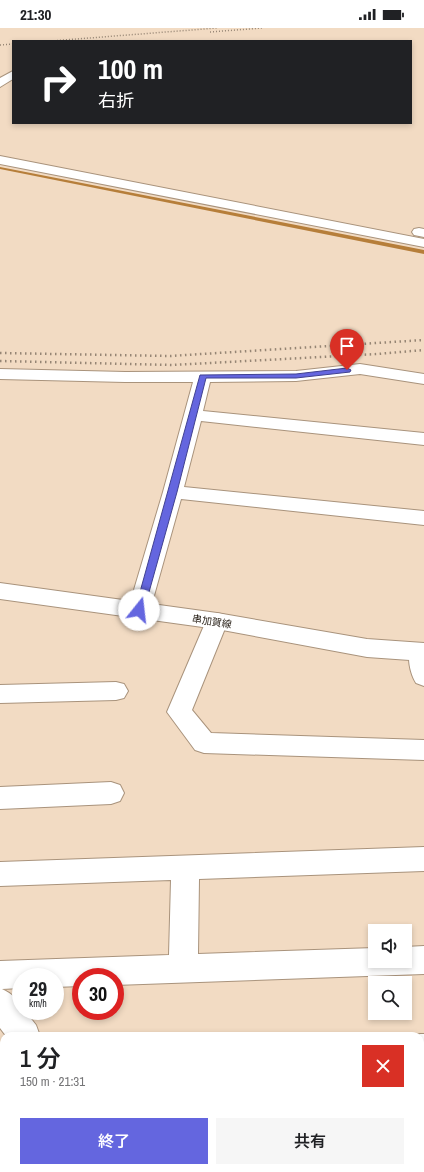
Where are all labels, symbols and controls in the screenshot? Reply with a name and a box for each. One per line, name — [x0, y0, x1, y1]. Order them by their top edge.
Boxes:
text: 21:30 — [20, 4, 51, 25]
text: 100 m — [98, 50, 163, 88]
icon: right — [32, 56, 84, 108]
text: 右折 — [98, 88, 134, 113]
pin — [330, 329, 364, 370]
icon: arrive — [336, 335, 358, 357]
position arrow — [118, 589, 160, 631]
street label: 串加賀線 — [191, 612, 233, 631]
map controls — [368, 924, 412, 1020]
button: sound — [368, 924, 412, 968]
speed limit sign: 30 — [72, 968, 124, 1020]
text: 29 — [29, 975, 47, 1002]
button: search — [368, 976, 412, 1020]
text: km/h — [29, 997, 47, 1010]
text: 1 分 — [20, 1042, 60, 1074]
button: close — [362, 1045, 404, 1087]
text: 150 m · 21:31 — [20, 1073, 85, 1090]
button: 終了 — [20, 1118, 208, 1164]
button: 共有 — [216, 1118, 404, 1164]

